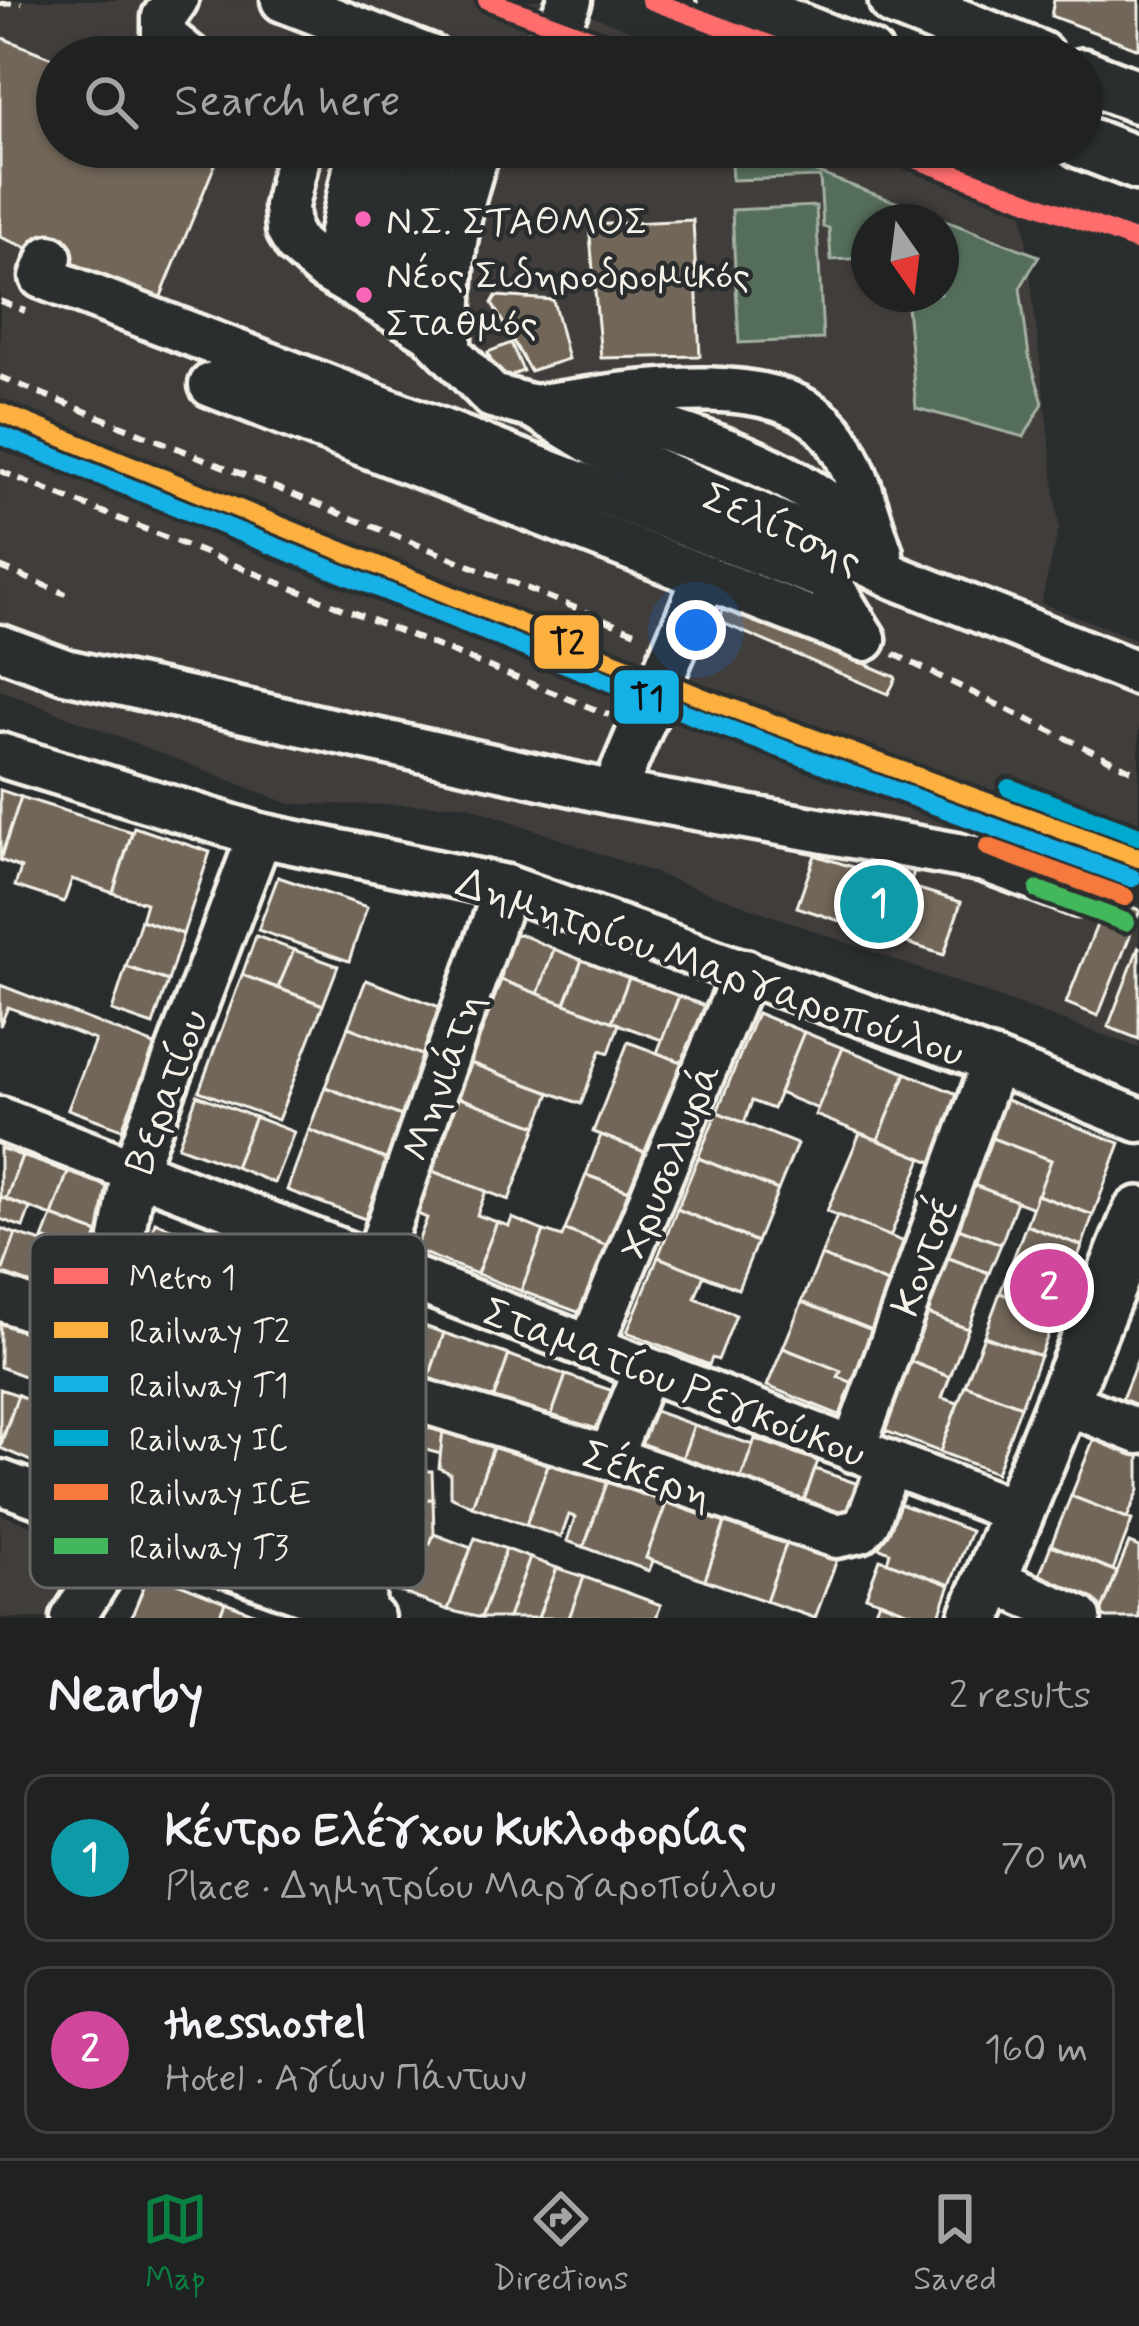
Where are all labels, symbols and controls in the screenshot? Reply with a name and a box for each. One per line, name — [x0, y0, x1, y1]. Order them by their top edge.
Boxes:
search box — [36, 36, 1103, 168]
icon: search — [78, 69, 144, 135]
text: Search here — [174, 73, 401, 132]
place label: Ν.Σ. ΣΤΑΘΜΟΣ — [386, 198, 648, 249]
north arrow — [851, 204, 959, 312]
marker: Ν.Σ. ΣΤΑΘΜΟΣ — [352, 208, 374, 230]
place label: Νέος Σιδηροδρομικός Σταθμός — [386, 252, 750, 351]
marker: Νέος Σιδηροδρομικός Σταθμός — [353, 284, 375, 306]
street label: Σελίτσης — [693, 471, 870, 590]
your location — [666, 600, 726, 660]
line badge: T2 — [532, 613, 601, 671]
text: T2 — [549, 623, 585, 667]
line badge: T1 — [612, 668, 681, 726]
text: T1 — [630, 678, 664, 722]
street label: Δημητρίου Μαργαροπούλου — [449, 856, 971, 1082]
pin: 1 — [840, 859, 918, 949]
street label: Μηνιάτη — [390, 985, 499, 1169]
street label: Βερατίου — [113, 1002, 223, 1182]
street label: Χρυσολωρά — [607, 1055, 736, 1268]
street label: Κοντσέ — [879, 1190, 973, 1324]
legend — [30, 1234, 426, 1588]
pin: 2 — [1010, 1243, 1088, 1333]
text: Metro 1 — [129, 1257, 236, 1301]
street label: Σταματίου Ρεγκούκου — [474, 1286, 873, 1483]
text: Railway T2 — [129, 1311, 290, 1355]
text: Railway T1 — [129, 1365, 288, 1409]
text: Railway IC — [129, 1419, 288, 1463]
street label: Σέκερη — [574, 1427, 720, 1524]
text: Railway ICE — [129, 1473, 311, 1517]
text: Railway T3 — [129, 1527, 289, 1571]
text: Nearby — [48, 1663, 203, 1729]
text: 2 results — [949, 1671, 1091, 1722]
text: Κέντρο Ελέγχου Κυκλοφορίας — [165, 1803, 747, 1862]
text: 1 — [81, 1833, 99, 1884]
text: 70 m — [1000, 1833, 1088, 1884]
text: Place · Δημητρίου Μαργαροπούλου — [165, 1862, 776, 1913]
text: thesshostel — [165, 1995, 366, 2054]
text: 2 — [80, 2025, 100, 2076]
text: 160 m — [984, 2025, 1088, 2076]
text: Hotel · Αγίων Πάντων — [165, 2054, 527, 2105]
tab: Map — [142, 2186, 208, 2302]
tab: Directions — [493, 2186, 629, 2302]
tab: Saved — [913, 2186, 997, 2302]

